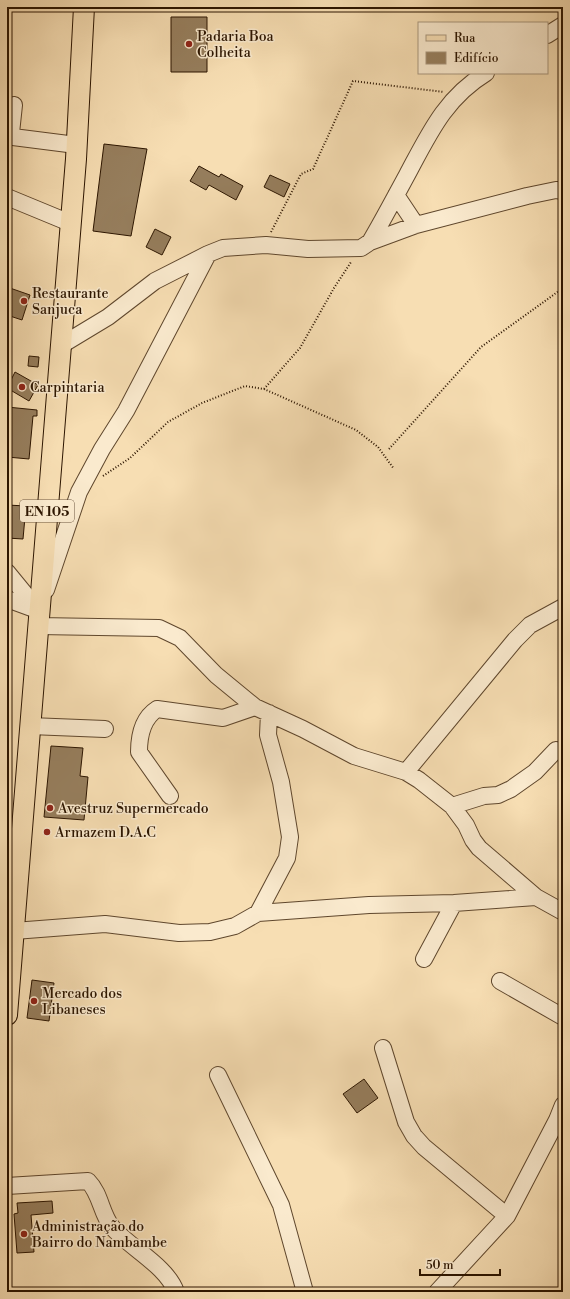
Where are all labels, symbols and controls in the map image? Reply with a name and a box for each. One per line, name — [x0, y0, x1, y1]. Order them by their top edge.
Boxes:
legend — [418, 22, 548, 74]
place label: Padaria Boa Colheita — [197, 28, 275, 62]
text: Rua — [454, 31, 476, 46]
marker: Padaria Boa Colheita — [184, 39, 194, 49]
text: Edifício — [454, 51, 499, 66]
place label: Restaurante Sanjuca — [32, 285, 108, 319]
marker: Restaurante Sanjuca — [19, 296, 29, 306]
place label: Carpintaria — [30, 379, 105, 397]
marker: Carpintaria — [17, 382, 27, 392]
road number: EN 105 — [20, 500, 74, 522]
place label: Avestruz Supermercado — [57, 800, 209, 818]
marker: Avestruz Supermercado — [45, 803, 55, 813]
place label: Armazem D.A.C — [54, 824, 156, 842]
marker: Armazem D.A.C — [42, 827, 52, 837]
place label: Mercado dos Libaneses — [42, 985, 122, 1019]
marker: Mercado dos Libaneses — [29, 996, 39, 1006]
place label: Administração do Bairro do Nambambe — [31, 1218, 167, 1252]
marker: Administração do Bairro do Nambambe — [19, 1229, 29, 1239]
scale bar — [420, 1251, 500, 1277]
text: 50 m — [426, 1258, 454, 1273]

